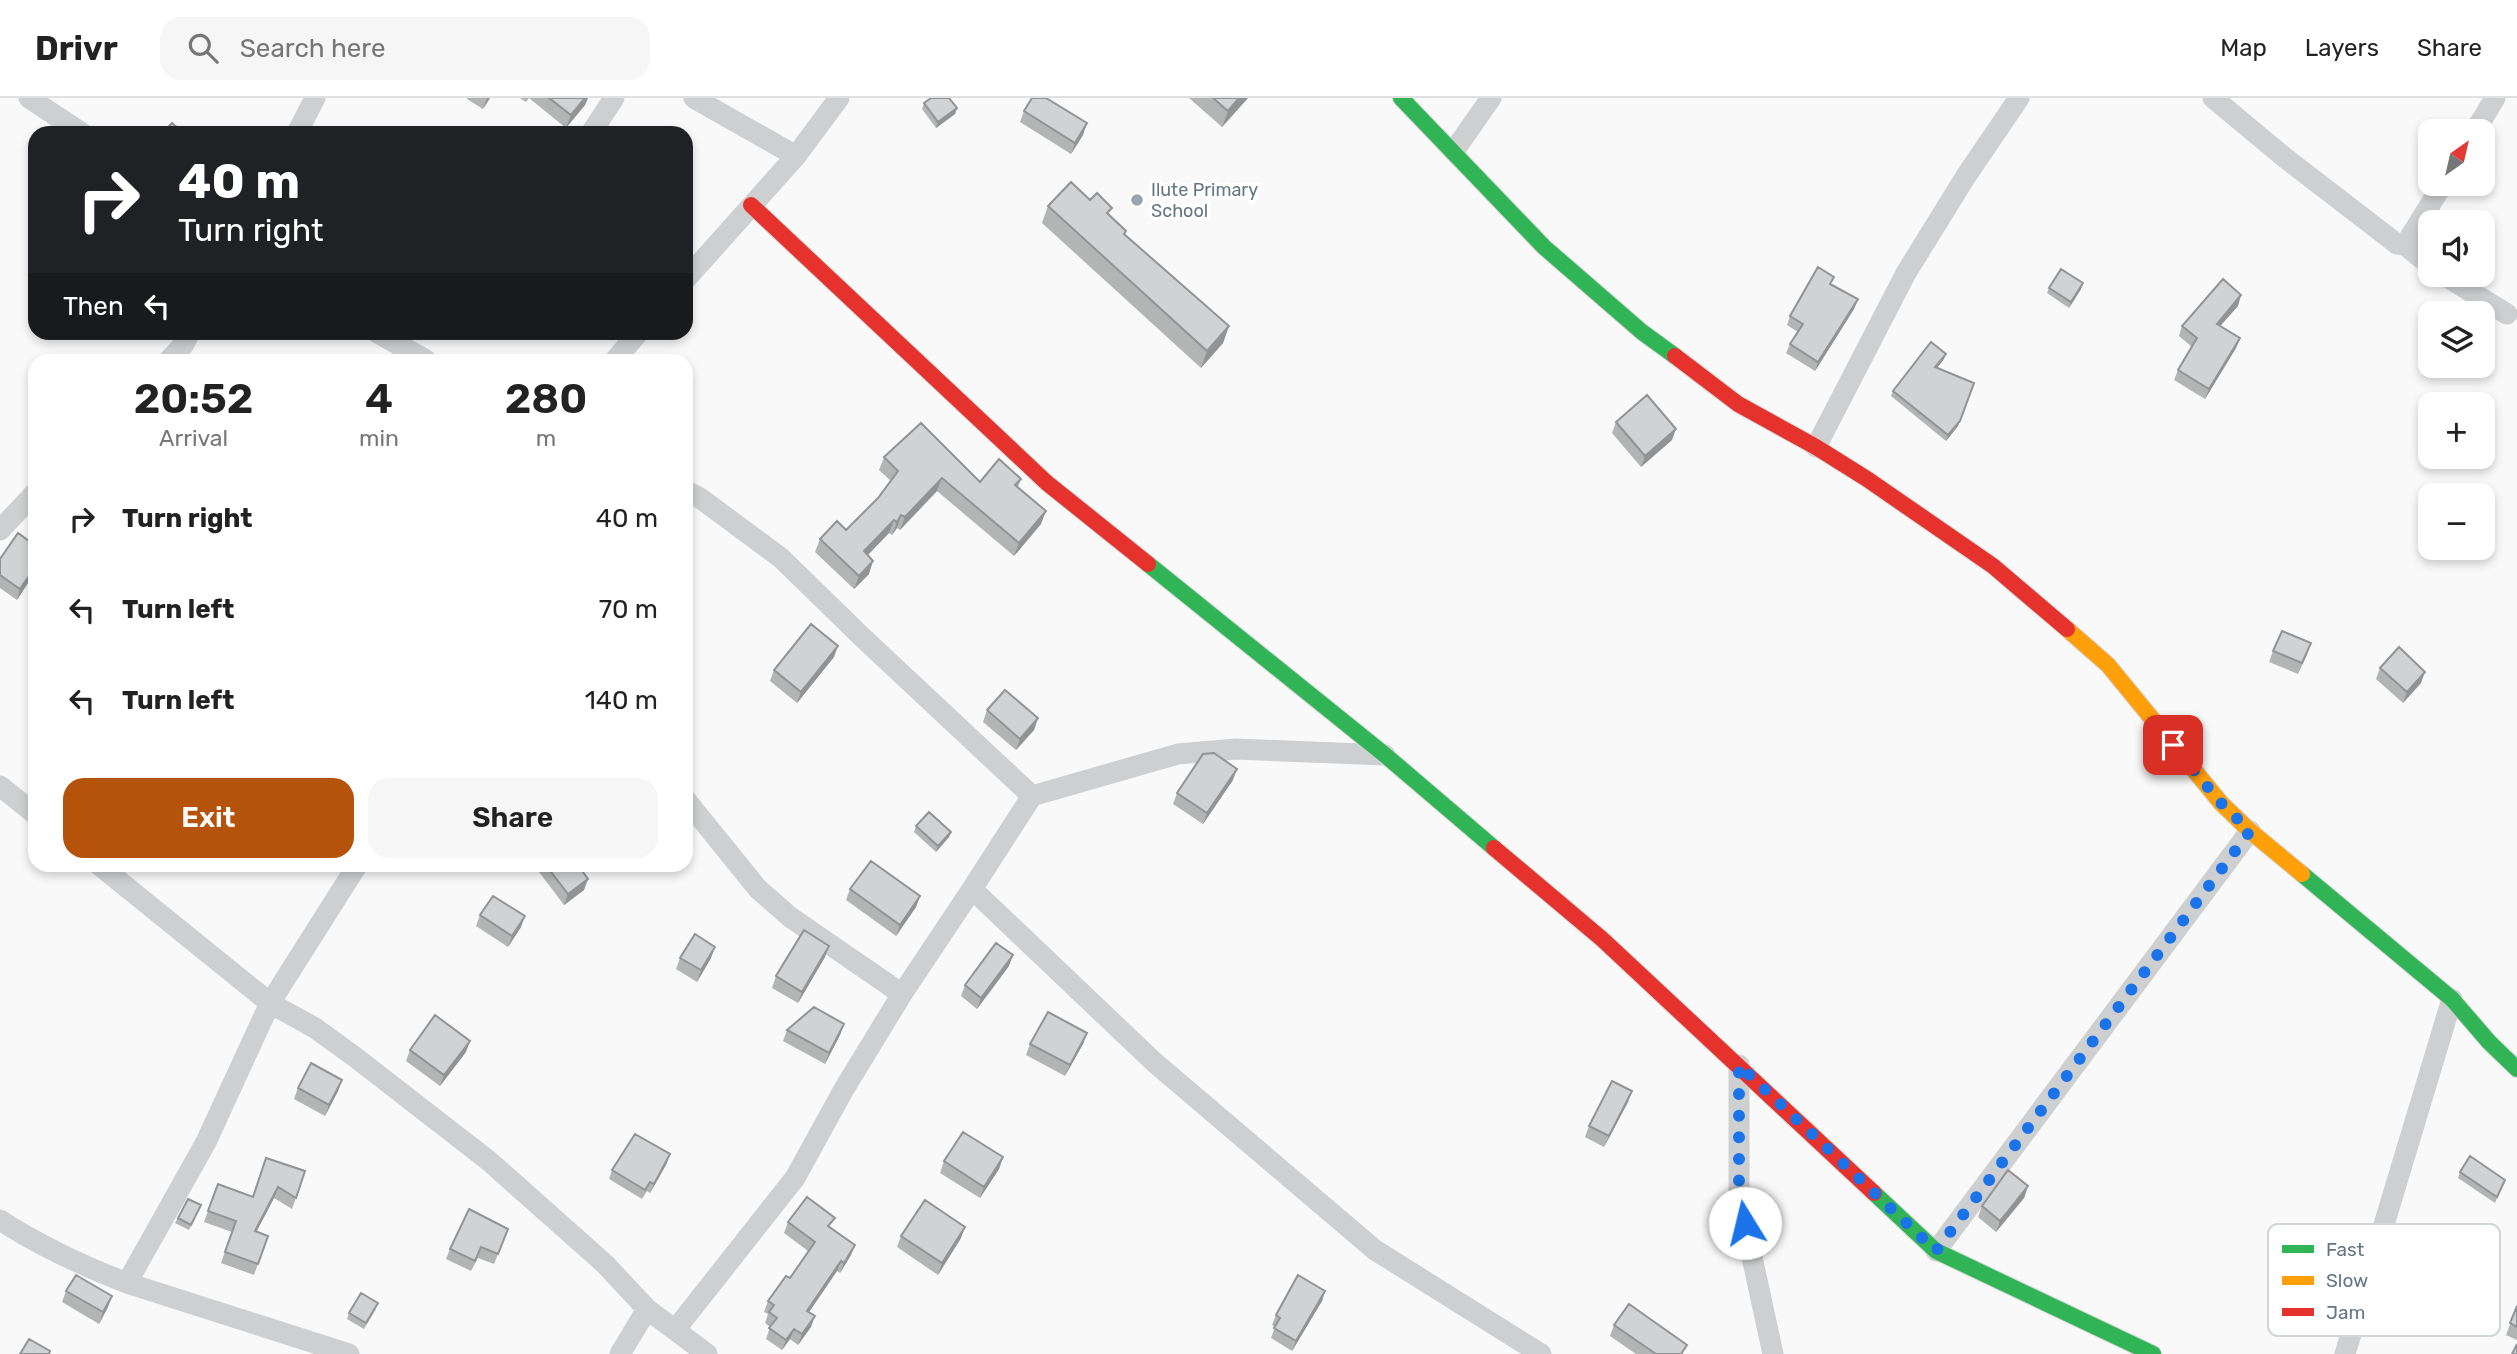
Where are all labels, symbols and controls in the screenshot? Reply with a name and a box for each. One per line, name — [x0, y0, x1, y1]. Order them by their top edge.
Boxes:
search box — [160, 17, 650, 80]
text: Drivr — [35, 29, 118, 68]
icon: search — [184, 29, 222, 67]
text: Search here — [240, 33, 386, 64]
text: Map — [2220, 34, 2267, 62]
text: Layers — [2305, 34, 2379, 62]
text: Share — [2417, 34, 2482, 62]
north arrow — [2418, 119, 2496, 196]
map controls — [2418, 119, 2495, 560]
text: 40 m — [178, 152, 300, 210]
icon: right — [63, 154, 154, 245]
place label: Ilute Primary School — [1151, 179, 1258, 222]
marker: Ilute Primary School — [1129, 192, 1145, 208]
button: sound — [2418, 210, 2495, 287]
text: Turn right — [178, 211, 323, 249]
icon: left — [138, 287, 176, 325]
text: Then — [63, 291, 124, 322]
button: layers — [2418, 301, 2495, 378]
text: 20:52 — [134, 374, 253, 424]
text: 4 — [365, 374, 393, 424]
text: 280 — [505, 374, 587, 424]
button: + — [2418, 392, 2495, 469]
text: Arrival — [159, 424, 228, 452]
text: min — [359, 424, 399, 452]
text: m — [536, 424, 556, 452]
button: − — [2418, 483, 2495, 560]
icon: right — [63, 500, 101, 538]
text: Turn right — [122, 503, 252, 534]
text: 40 m — [596, 503, 658, 534]
icon: left — [63, 591, 101, 629]
text: Turn left — [122, 594, 234, 625]
text: 70 m — [599, 594, 658, 625]
icon: left — [63, 682, 101, 720]
text: Turn left — [122, 685, 234, 716]
text: 140 m — [585, 685, 658, 716]
pin — [2143, 715, 2203, 775]
icon: arrive — [2154, 726, 2192, 764]
button: Exit — [63, 778, 354, 858]
button: Share — [368, 778, 658, 858]
position arrow — [1708, 1186, 1782, 1260]
legend — [2268, 1224, 2500, 1336]
text: Fast — [2326, 1238, 2365, 1261]
text: Slow — [2326, 1269, 2368, 1292]
text: Jam — [2326, 1301, 2365, 1324]

